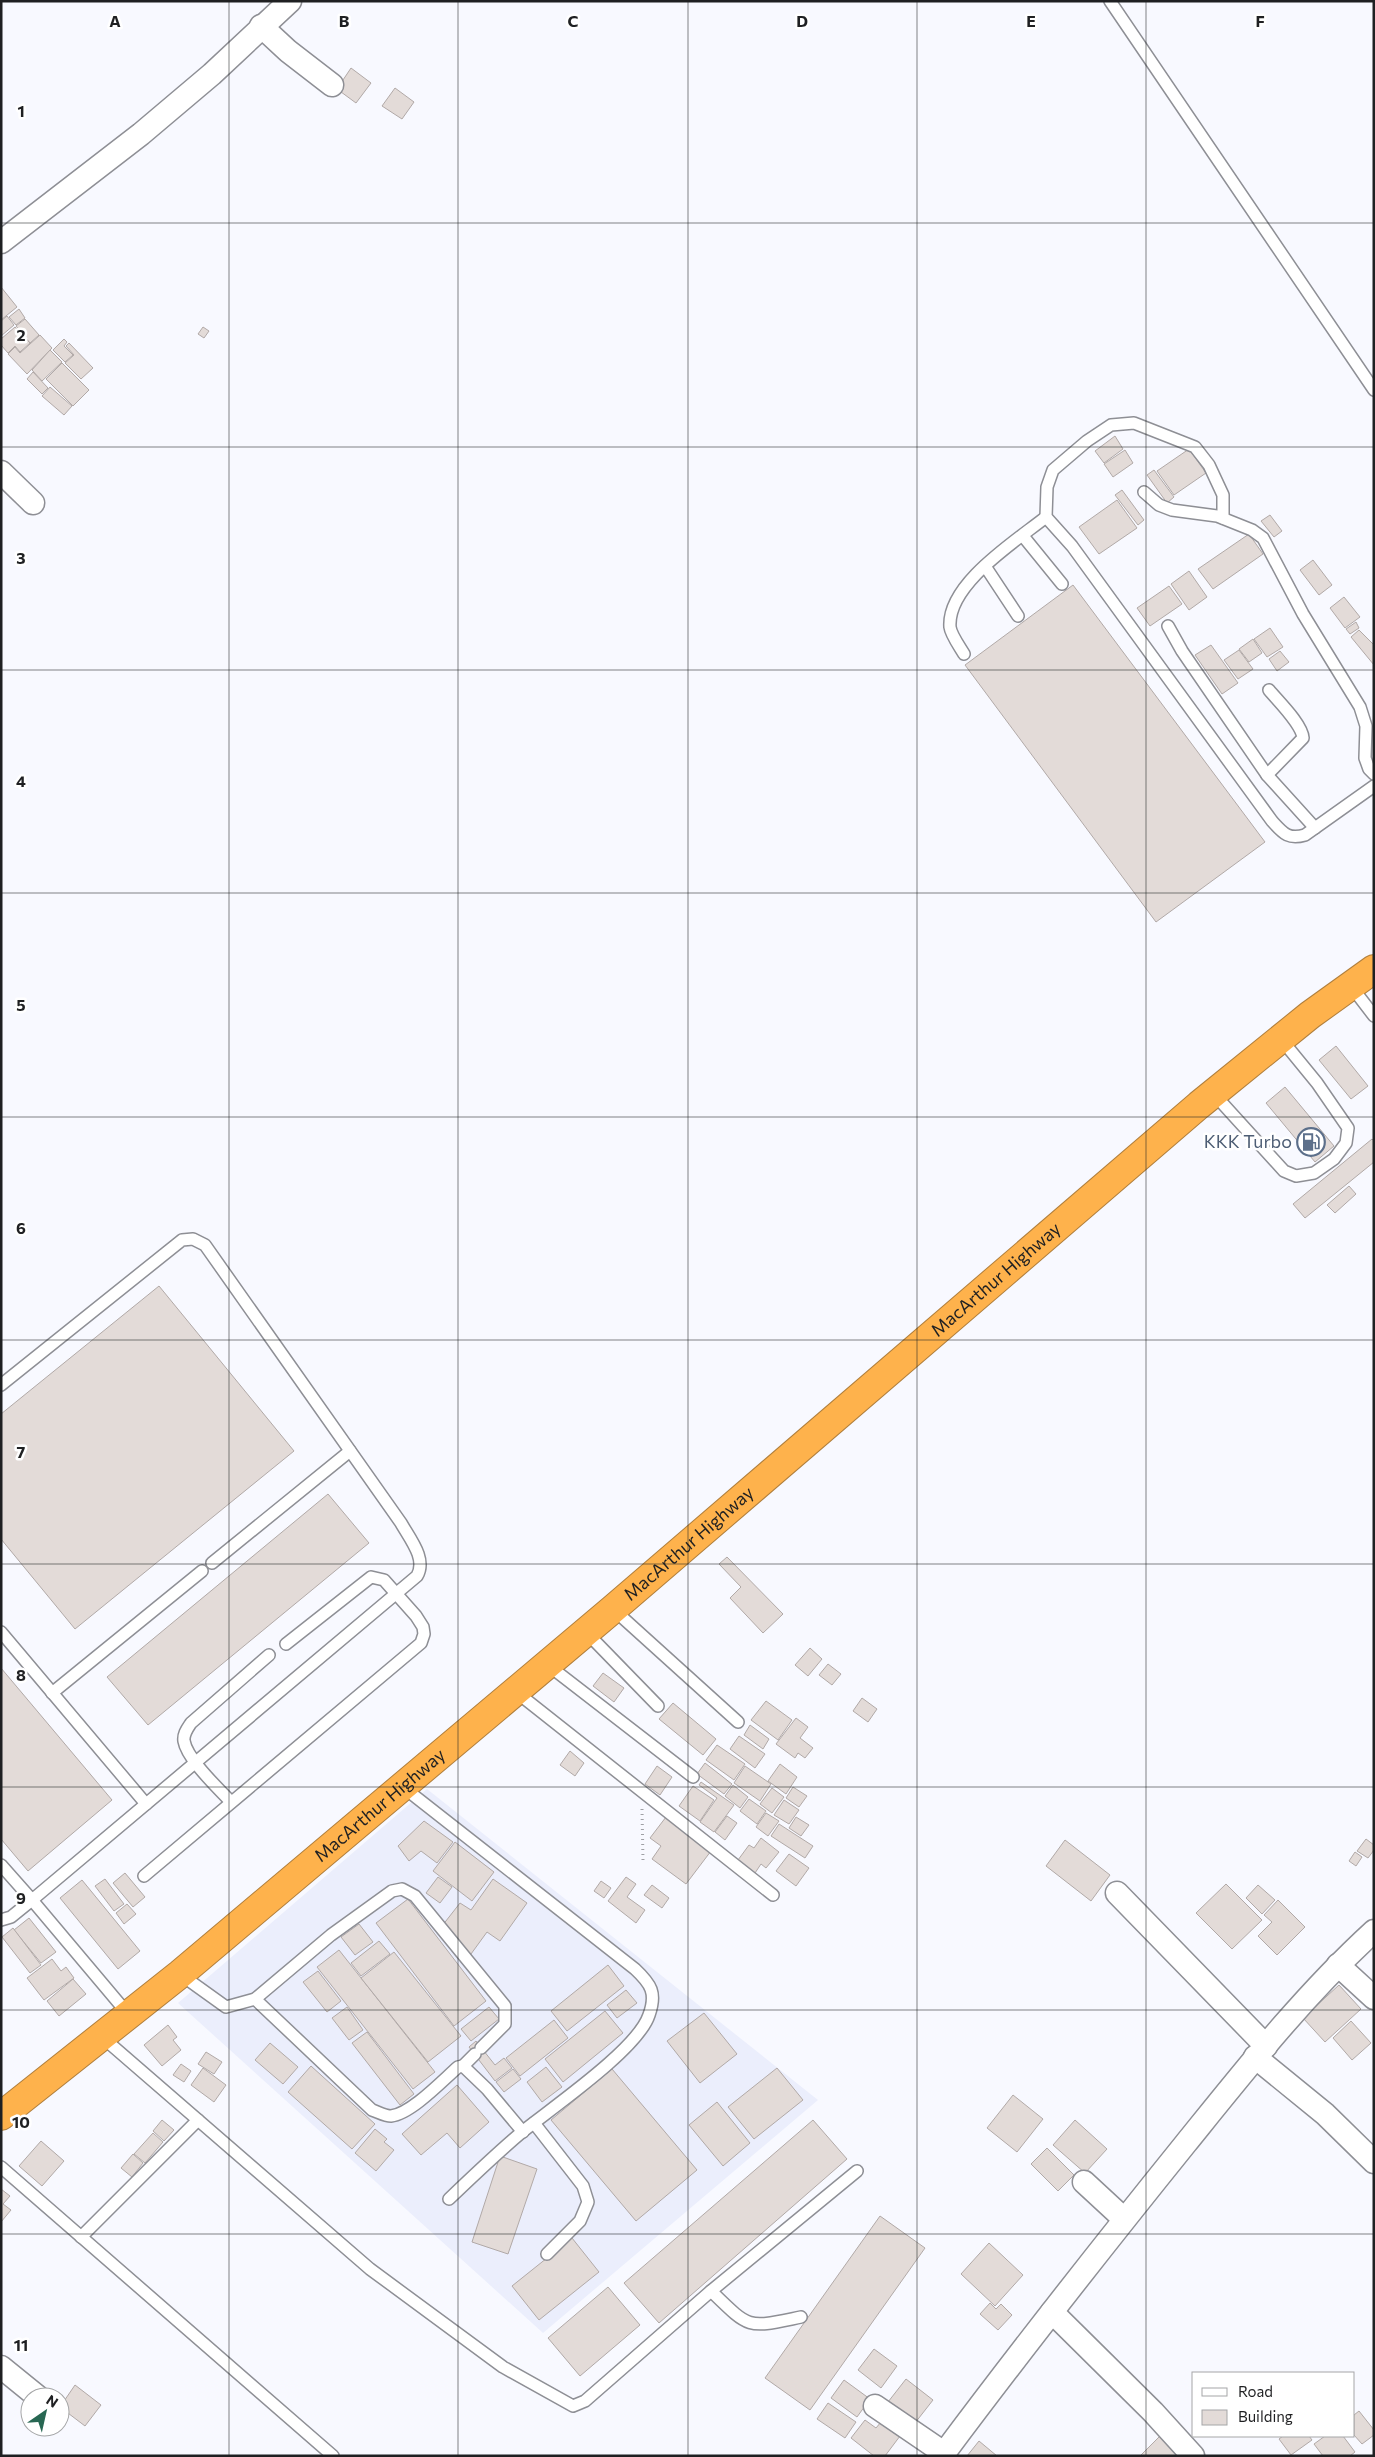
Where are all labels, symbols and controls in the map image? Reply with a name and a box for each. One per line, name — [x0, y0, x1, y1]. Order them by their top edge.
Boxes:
text: A — [109, 11, 121, 30]
text: B — [339, 11, 350, 30]
text: C — [568, 11, 579, 30]
text: D — [796, 11, 808, 30]
text: E — [1026, 11, 1036, 30]
text: F — [1255, 11, 1265, 30]
text: 1 — [17, 101, 25, 120]
text: 2 — [16, 325, 26, 344]
text: 3 — [16, 548, 26, 567]
text: 4 — [16, 771, 26, 790]
text: 5 — [16, 995, 26, 1014]
fuel station icon: KKK Turbo — [1296, 1127, 1326, 1157]
place label: KKK Turbo — [1204, 1130, 1292, 1152]
street label: MacArthur Highway — [926, 1217, 1065, 1341]
text: 6 — [16, 1218, 26, 1237]
text: 7 — [17, 1442, 26, 1461]
street label: MacArthur Highway — [619, 1481, 758, 1605]
text: 8 — [16, 1665, 26, 1684]
street label: MacArthur Highway — [309, 1743, 449, 1866]
text: 9 — [16, 1888, 26, 1907]
text: 10 — [12, 2112, 30, 2131]
text: 11 — [14, 2335, 28, 2354]
legend — [1192, 2372, 1355, 2437]
text: Road — [1238, 2382, 1273, 2400]
north arrow — [20, 2387, 70, 2437]
text: N — [43, 2391, 62, 2411]
text: Building — [1238, 2407, 1293, 2425]

